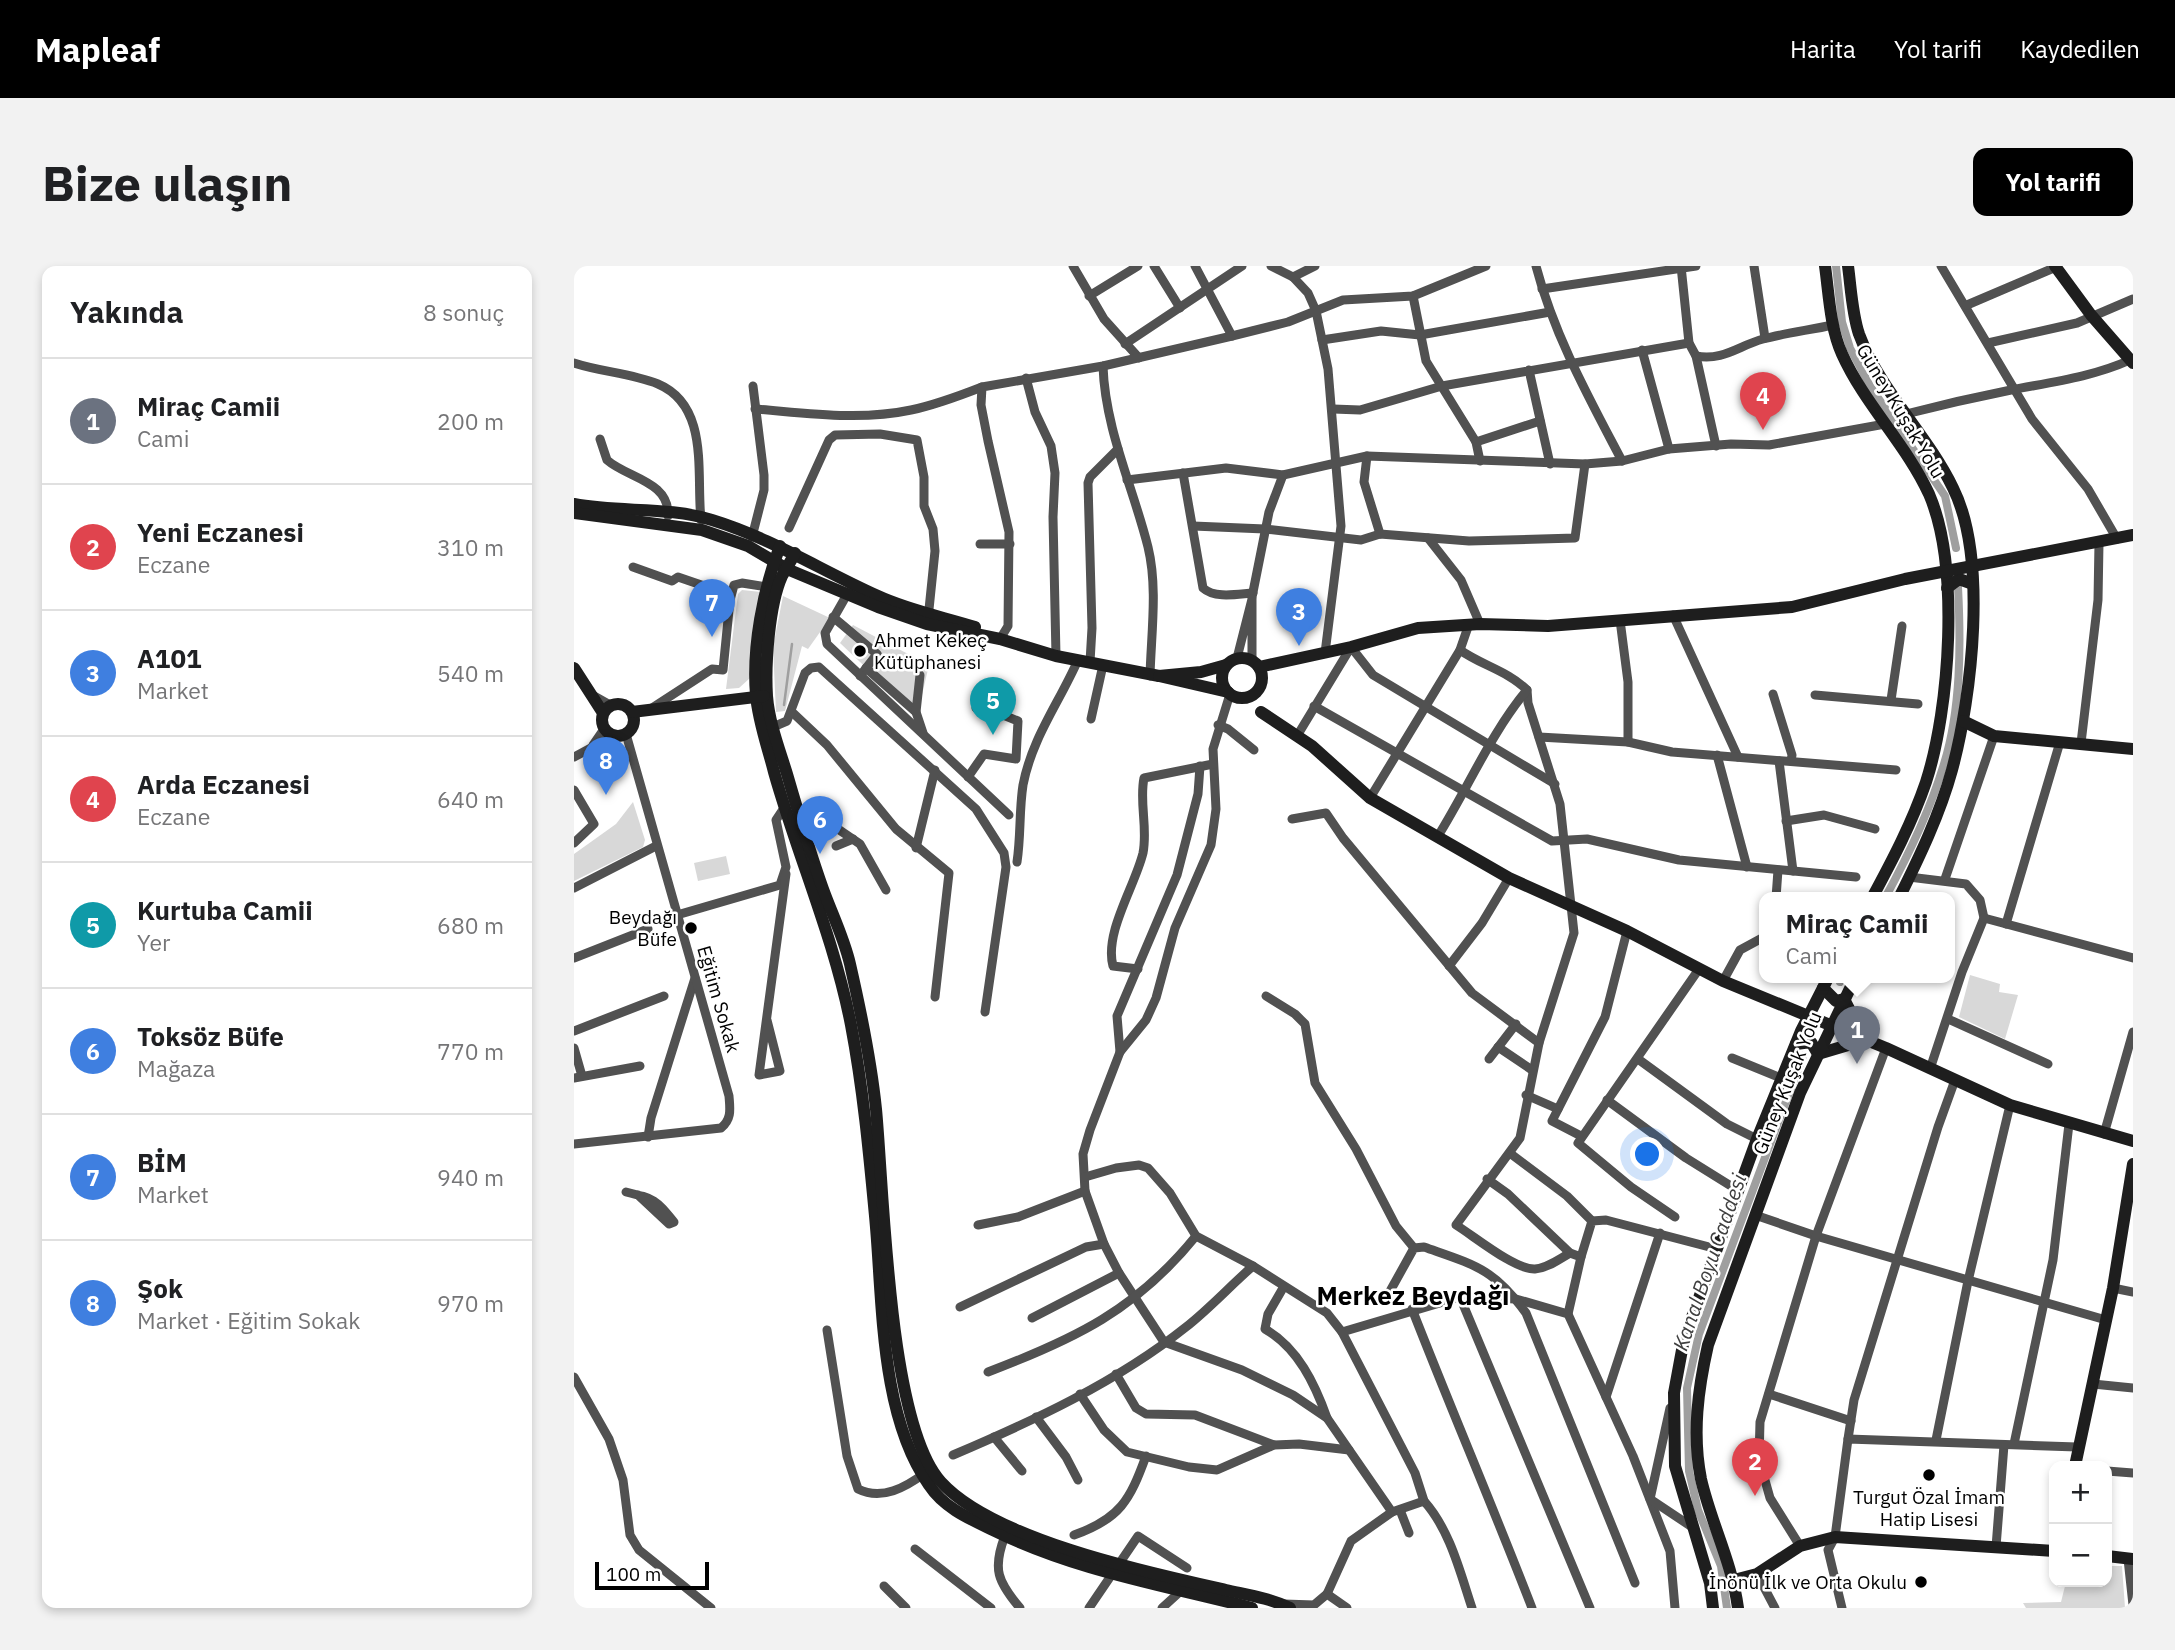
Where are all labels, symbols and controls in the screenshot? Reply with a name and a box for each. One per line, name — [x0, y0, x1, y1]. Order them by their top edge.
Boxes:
text: Mapleaf — [35, 28, 160, 71]
text: Harita — [1790, 33, 1856, 65]
text: Yol tarifi — [1894, 33, 1982, 65]
text: Kaydedilen — [2020, 33, 2140, 65]
button: Yol tarifi — [1973, 148, 2133, 216]
text: Bize ulaşın — [42, 151, 292, 214]
text: Yakında — [70, 292, 184, 331]
text: 8 sonuç — [423, 297, 504, 327]
street label: Güney Kuşak Yolu — [1851, 339, 1951, 483]
pin: 4 — [1740, 372, 1786, 430]
text: Miraç Camii — [137, 389, 280, 423]
text: 1 — [86, 406, 100, 436]
text: 200 m — [437, 406, 504, 436]
text: Cami — [137, 423, 189, 453]
text: Yeni Eczanesi — [137, 515, 304, 549]
text: 2 — [86, 532, 100, 562]
text: 310 m — [437, 532, 504, 562]
text: Eczane — [137, 549, 210, 579]
pin: 7 — [689, 579, 735, 637]
pin: 3 — [1276, 588, 1322, 646]
place label: Ahmet Kekeç Kütüphanesi — [874, 628, 987, 674]
text: A101 — [137, 641, 202, 675]
marker: Ahmet Kekeç Kütüphanesi — [852, 643, 868, 659]
text: 3 — [86, 658, 100, 688]
text: 540 m — [437, 658, 504, 688]
text: Market — [137, 675, 209, 705]
pin: 5 — [970, 677, 1016, 735]
pin: 8 — [583, 737, 629, 795]
text: Arda Eczanesi — [137, 767, 310, 801]
text: 4 — [86, 784, 100, 814]
text: 640 m — [437, 784, 504, 814]
pin: 6 — [797, 796, 843, 854]
text: Eczane — [137, 801, 210, 831]
popup — [1759, 892, 1955, 983]
text: Kurtuba Camii — [137, 893, 313, 927]
place label: Beydağı Büfe — [609, 905, 677, 951]
text: Miraç Camii — [1785, 906, 1929, 940]
text: 5 — [86, 910, 100, 940]
text: 680 m — [437, 910, 504, 940]
marker: Beydağı Büfe — [683, 920, 699, 936]
text: Yer — [137, 927, 171, 957]
text: Cami — [1785, 940, 1838, 970]
street label: Eğitim Sokak — [692, 943, 746, 1055]
pin: 1 — [1834, 1006, 1880, 1064]
street label: Güney Kuşak Yolu — [1747, 1008, 1827, 1158]
text: Toksöz Büfe — [137, 1019, 284, 1053]
text: 6 — [86, 1036, 100, 1066]
text: 770 m — [437, 1036, 504, 1066]
text: Mağaza — [137, 1053, 215, 1083]
your location — [1630, 1137, 1664, 1171]
text: BİM — [137, 1145, 187, 1179]
text: 7 — [86, 1162, 100, 1192]
text: 940 m — [437, 1162, 504, 1192]
water label: Kanal Boyu Caddesi — [1666, 1169, 1753, 1354]
text: Market — [137, 1179, 209, 1209]
text: Şok — [137, 1271, 183, 1305]
district label: Merkez Beydağı — [1317, 1278, 1509, 1312]
text: 8 — [86, 1288, 100, 1318]
text: 970 m — [437, 1288, 504, 1318]
text: Market · Eğitim Sokak — [137, 1305, 360, 1335]
pin: 2 — [1732, 1438, 1778, 1496]
map controls — [2049, 1461, 2112, 1587]
button: + — [2049, 1461, 2112, 1524]
marker: Turgut Özal İmam Hatip Lisesi — [1921, 1467, 1937, 1483]
place label: Turgut Özal İmam Hatip Lisesi — [1853, 1485, 2005, 1531]
button: − — [2049, 1524, 2112, 1587]
scale bar — [595, 1559, 709, 1591]
text: 100 m — [606, 1562, 661, 1586]
place label: İnönü İlk ve Orta Okulu — [1709, 1570, 1907, 1594]
marker: İnönü İlk ve Orta Okulu — [1913, 1574, 1929, 1590]

